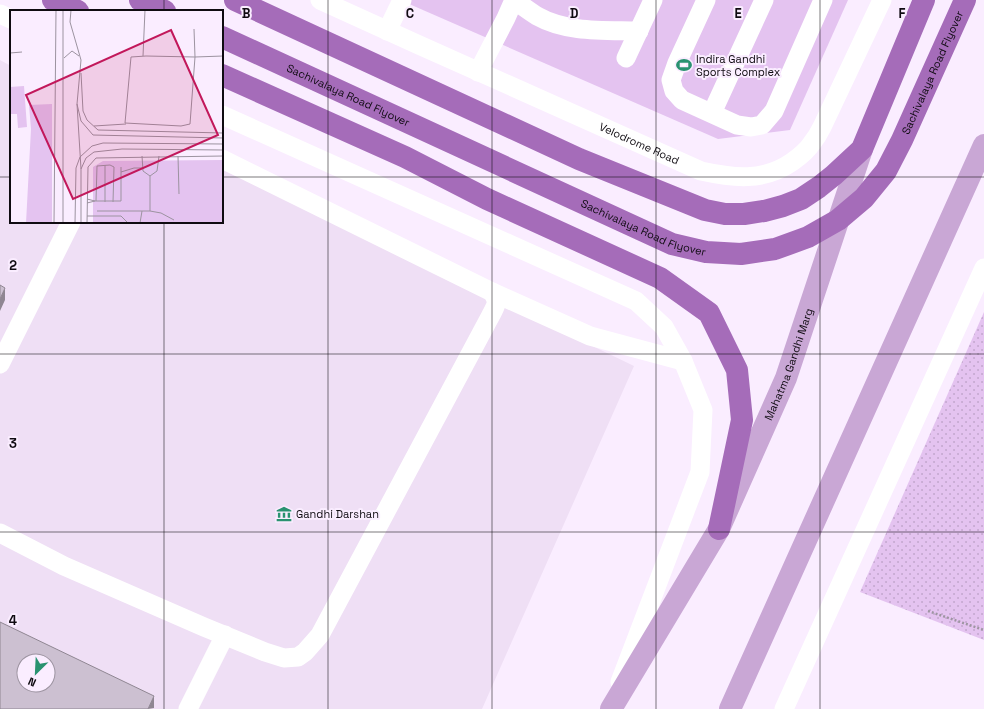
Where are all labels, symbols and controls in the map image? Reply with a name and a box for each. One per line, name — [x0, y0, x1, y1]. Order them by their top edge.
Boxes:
text: B — [242, 5, 251, 22]
text: C — [406, 5, 414, 22]
text: D — [570, 5, 579, 22]
text: E — [734, 5, 742, 22]
street label: Sachivalaya Road Flyover — [899, 8, 965, 136]
inset map — [10, 10, 223, 223]
place label: Indira Gandhi Sports Complex — [696, 52, 781, 79]
sports icon: Indira Gandhi Sports Complex — [675, 56, 693, 74]
street label: Sachivalaya Road Flyover — [284, 61, 412, 129]
street label: Velodrome Road — [597, 119, 681, 167]
street label: Sachivalaya Road Flyover — [579, 196, 707, 259]
text: 2 — [9, 257, 17, 274]
street label: Mahatma Gandhi Marg — [761, 306, 816, 422]
text: 3 — [9, 435, 17, 452]
museum icon: Gandhi Darshan — [275, 505, 293, 523]
place label: Gandhi Darshan — [296, 507, 379, 521]
text: 4 — [9, 612, 17, 629]
north arrow — [16, 653, 56, 693]
text: N — [26, 674, 38, 690]

